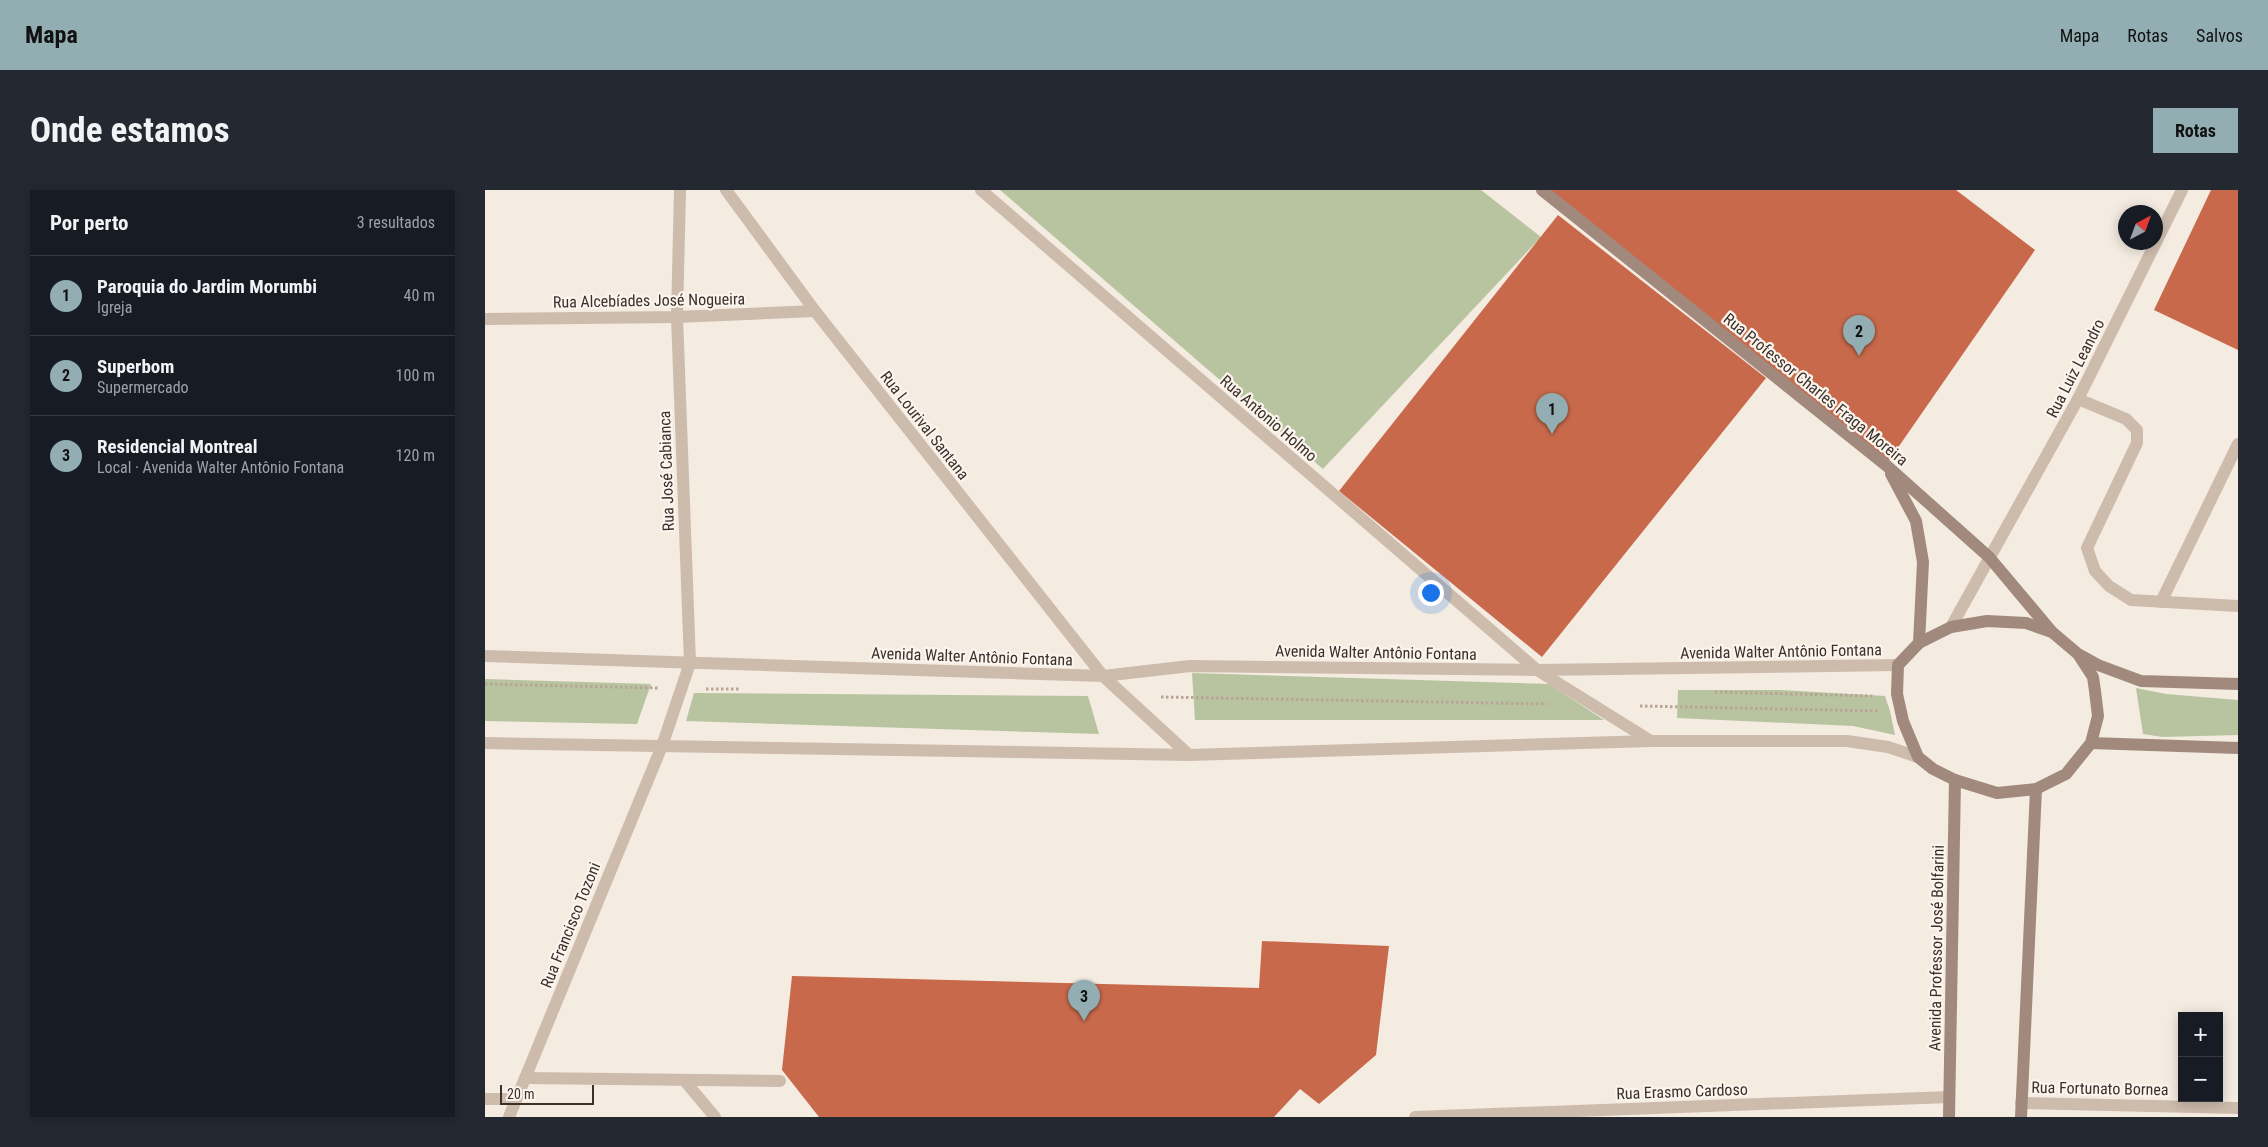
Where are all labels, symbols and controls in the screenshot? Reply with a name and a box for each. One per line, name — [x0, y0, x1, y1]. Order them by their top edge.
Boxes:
text: Mapa — [25, 21, 78, 49]
text: Mapa — [2060, 25, 2099, 46]
text: Rotas — [2127, 25, 2168, 46]
text: Salvos — [2196, 25, 2243, 46]
button: Rotas — [2153, 108, 2238, 153]
text: Onde estamos — [30, 110, 230, 151]
north arrow — [2118, 205, 2163, 250]
text: Por perto — [50, 211, 129, 235]
text: 3 resultados — [357, 213, 435, 232]
text: Paroquia do Jardim Morumbi — [97, 275, 317, 298]
text: 1 — [62, 286, 70, 305]
text: 40 m — [403, 286, 435, 305]
street label: Rua Alcebíades José Nogueira — [553, 289, 745, 312]
text: Igreja — [97, 298, 132, 317]
street label: Rua Professor Charles Fraga Moreira — [1720, 309, 1912, 470]
pin: 2 — [1843, 315, 1875, 356]
street label: Rua Luiz Leandro — [2042, 316, 2108, 421]
text: Superbom — [97, 355, 174, 378]
text: 2 — [62, 366, 70, 385]
text: 100 m — [396, 366, 435, 385]
street label: Rua Lourival Santana — [876, 367, 973, 483]
street label: Rua Antonio Holmo — [1216, 371, 1321, 466]
text: Supermercado — [97, 378, 189, 397]
pin: 1 — [1536, 393, 1568, 434]
street label: Rua José Cabianca — [655, 410, 678, 532]
text: Residencial Montreal — [97, 435, 258, 458]
text: 3 — [62, 446, 70, 465]
text: 120 m — [396, 446, 435, 465]
text: Local · Avenida Walter Antônio Fontana — [97, 458, 344, 477]
your location — [1418, 580, 1444, 606]
street label: Avenida Walter Antônio Fontana — [1680, 640, 1882, 663]
street label: Avenida Walter Antônio Fontana — [1275, 641, 1477, 664]
street label: Avenida Walter Antônio Fontana — [871, 643, 1073, 670]
street label: Avenida Professor José Bolfarini — [1925, 845, 1948, 1051]
street label: Rua Francisco Tozoni — [537, 860, 604, 991]
pin: 3 — [1068, 980, 1100, 1021]
map controls — [2178, 1012, 2223, 1102]
button: + — [2178, 1012, 2223, 1057]
button: − — [2178, 1057, 2223, 1102]
street label: Rua Fortunato Bornea — [2031, 1078, 2169, 1099]
street label: Rua Erasmo Cardoso — [1616, 1080, 1748, 1103]
scale bar — [500, 1082, 594, 1105]
text: 20 m — [507, 1086, 535, 1102]

